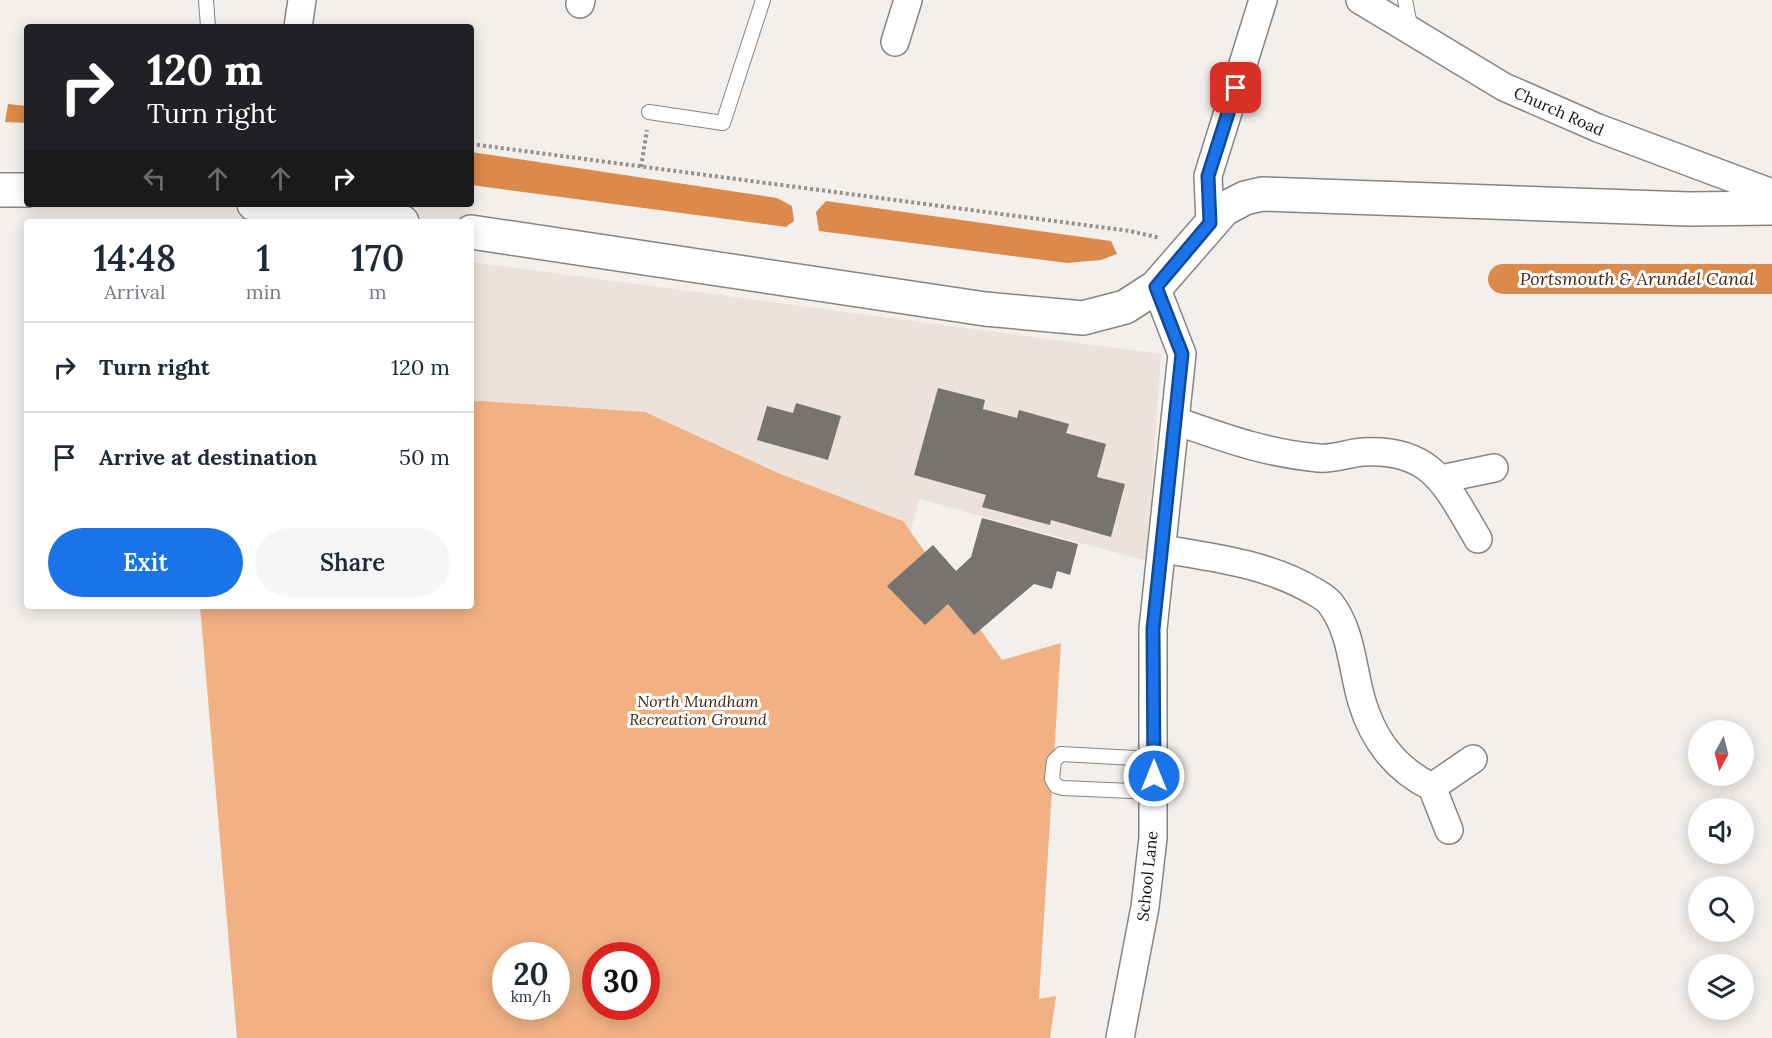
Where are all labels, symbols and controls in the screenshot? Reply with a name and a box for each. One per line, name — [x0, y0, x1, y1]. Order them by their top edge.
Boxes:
text: 120 m — [147, 43, 263, 97]
icon: right — [48, 48, 126, 126]
pin — [1210, 62, 1261, 113]
icon: arrive — [1219, 71, 1252, 104]
street label: Church Road — [1511, 82, 1608, 140]
text: Turn right — [147, 96, 276, 130]
icon: left — [138, 162, 171, 195]
icon: ahead — [201, 162, 234, 195]
icon: ahead — [264, 162, 297, 195]
icon: right — [327, 162, 360, 195]
text: 14:48 — [93, 235, 176, 281]
text: 1 — [257, 235, 271, 281]
text: 170 — [351, 235, 405, 281]
water label: Portsmouth & Arundel Canal — [1520, 267, 1754, 290]
text: Arrival — [104, 279, 165, 304]
text: min — [246, 279, 281, 304]
text: m — [369, 279, 387, 304]
icon: right — [48, 351, 81, 384]
text: Turn right — [99, 353, 210, 381]
text: 120 m — [391, 353, 450, 381]
icon: arrive — [48, 441, 81, 474]
text: Arrive at destination — [99, 443, 317, 471]
text: 50 m — [399, 443, 450, 471]
button: Exit — [48, 528, 243, 597]
button: Share — [255, 528, 450, 597]
park label: North Mundham Recreation Ground — [629, 691, 767, 729]
north arrow — [1688, 720, 1754, 786]
map controls — [1688, 720, 1754, 1020]
position arrow — [1122, 744, 1186, 808]
button: sound — [1688, 798, 1754, 864]
street label: School Lane — [1132, 830, 1162, 922]
button: search — [1688, 876, 1754, 942]
speed limit sign: 30 — [582, 942, 660, 1020]
button: layers — [1688, 954, 1754, 1020]
text: 20 — [513, 955, 549, 993]
text: km/h — [511, 987, 551, 1006]

